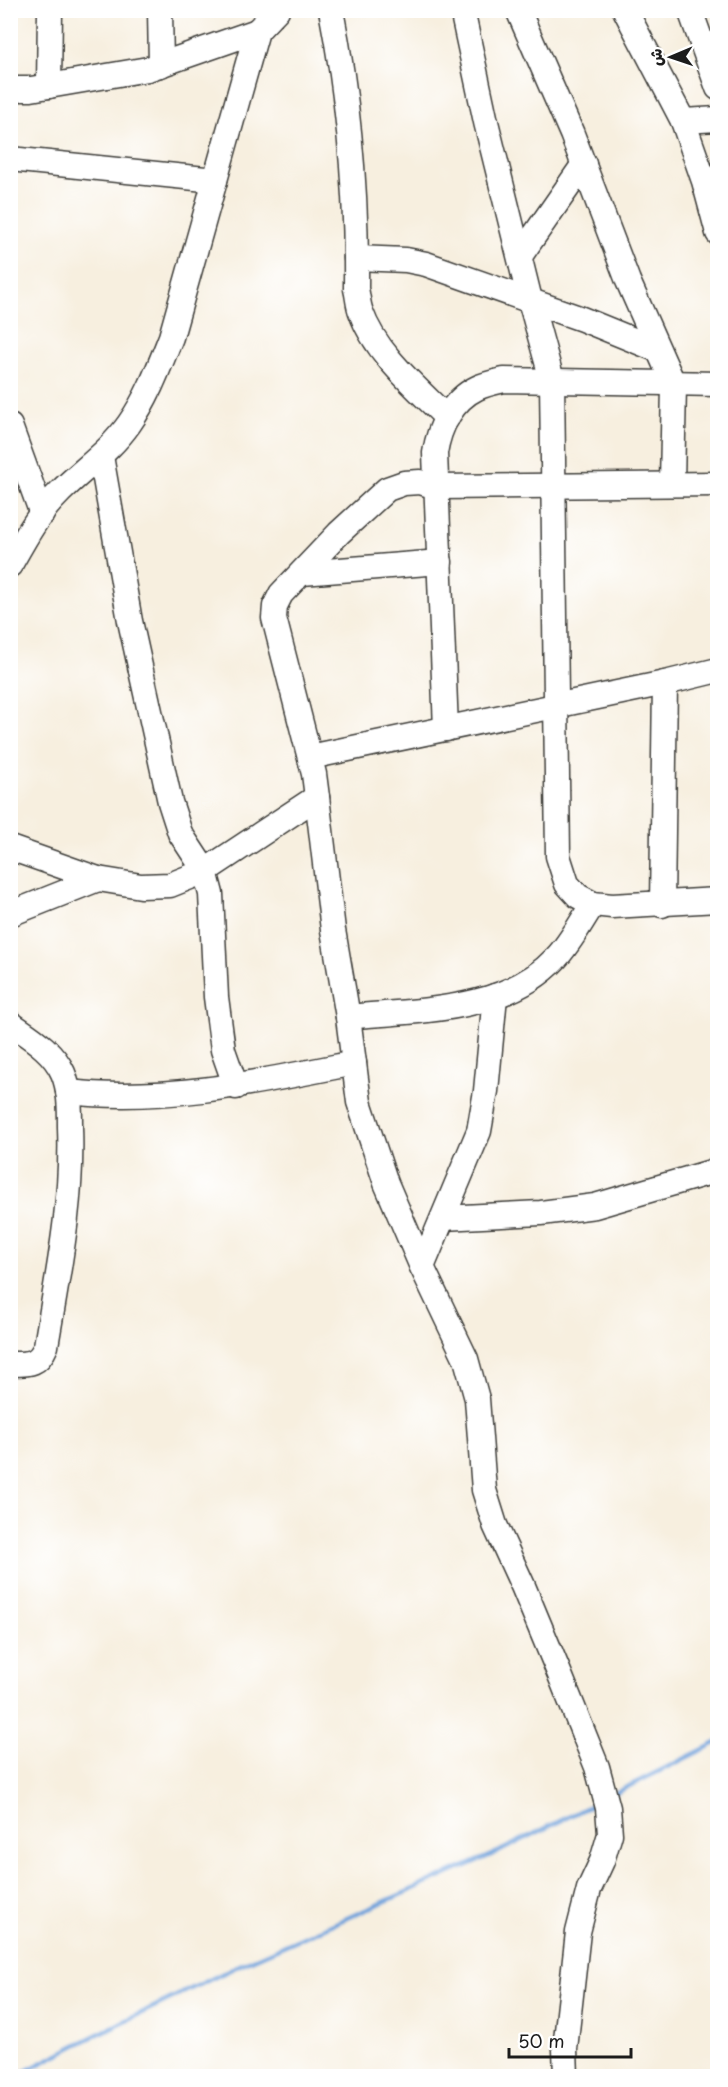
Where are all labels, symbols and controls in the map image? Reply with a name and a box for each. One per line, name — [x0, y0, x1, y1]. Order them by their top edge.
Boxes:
north arrow — [641, 27, 701, 87]
text: ش — [643, 48, 667, 67]
scale bar — [509, 2021, 630, 2059]
text: 50 m — [518, 2027, 565, 2054]

